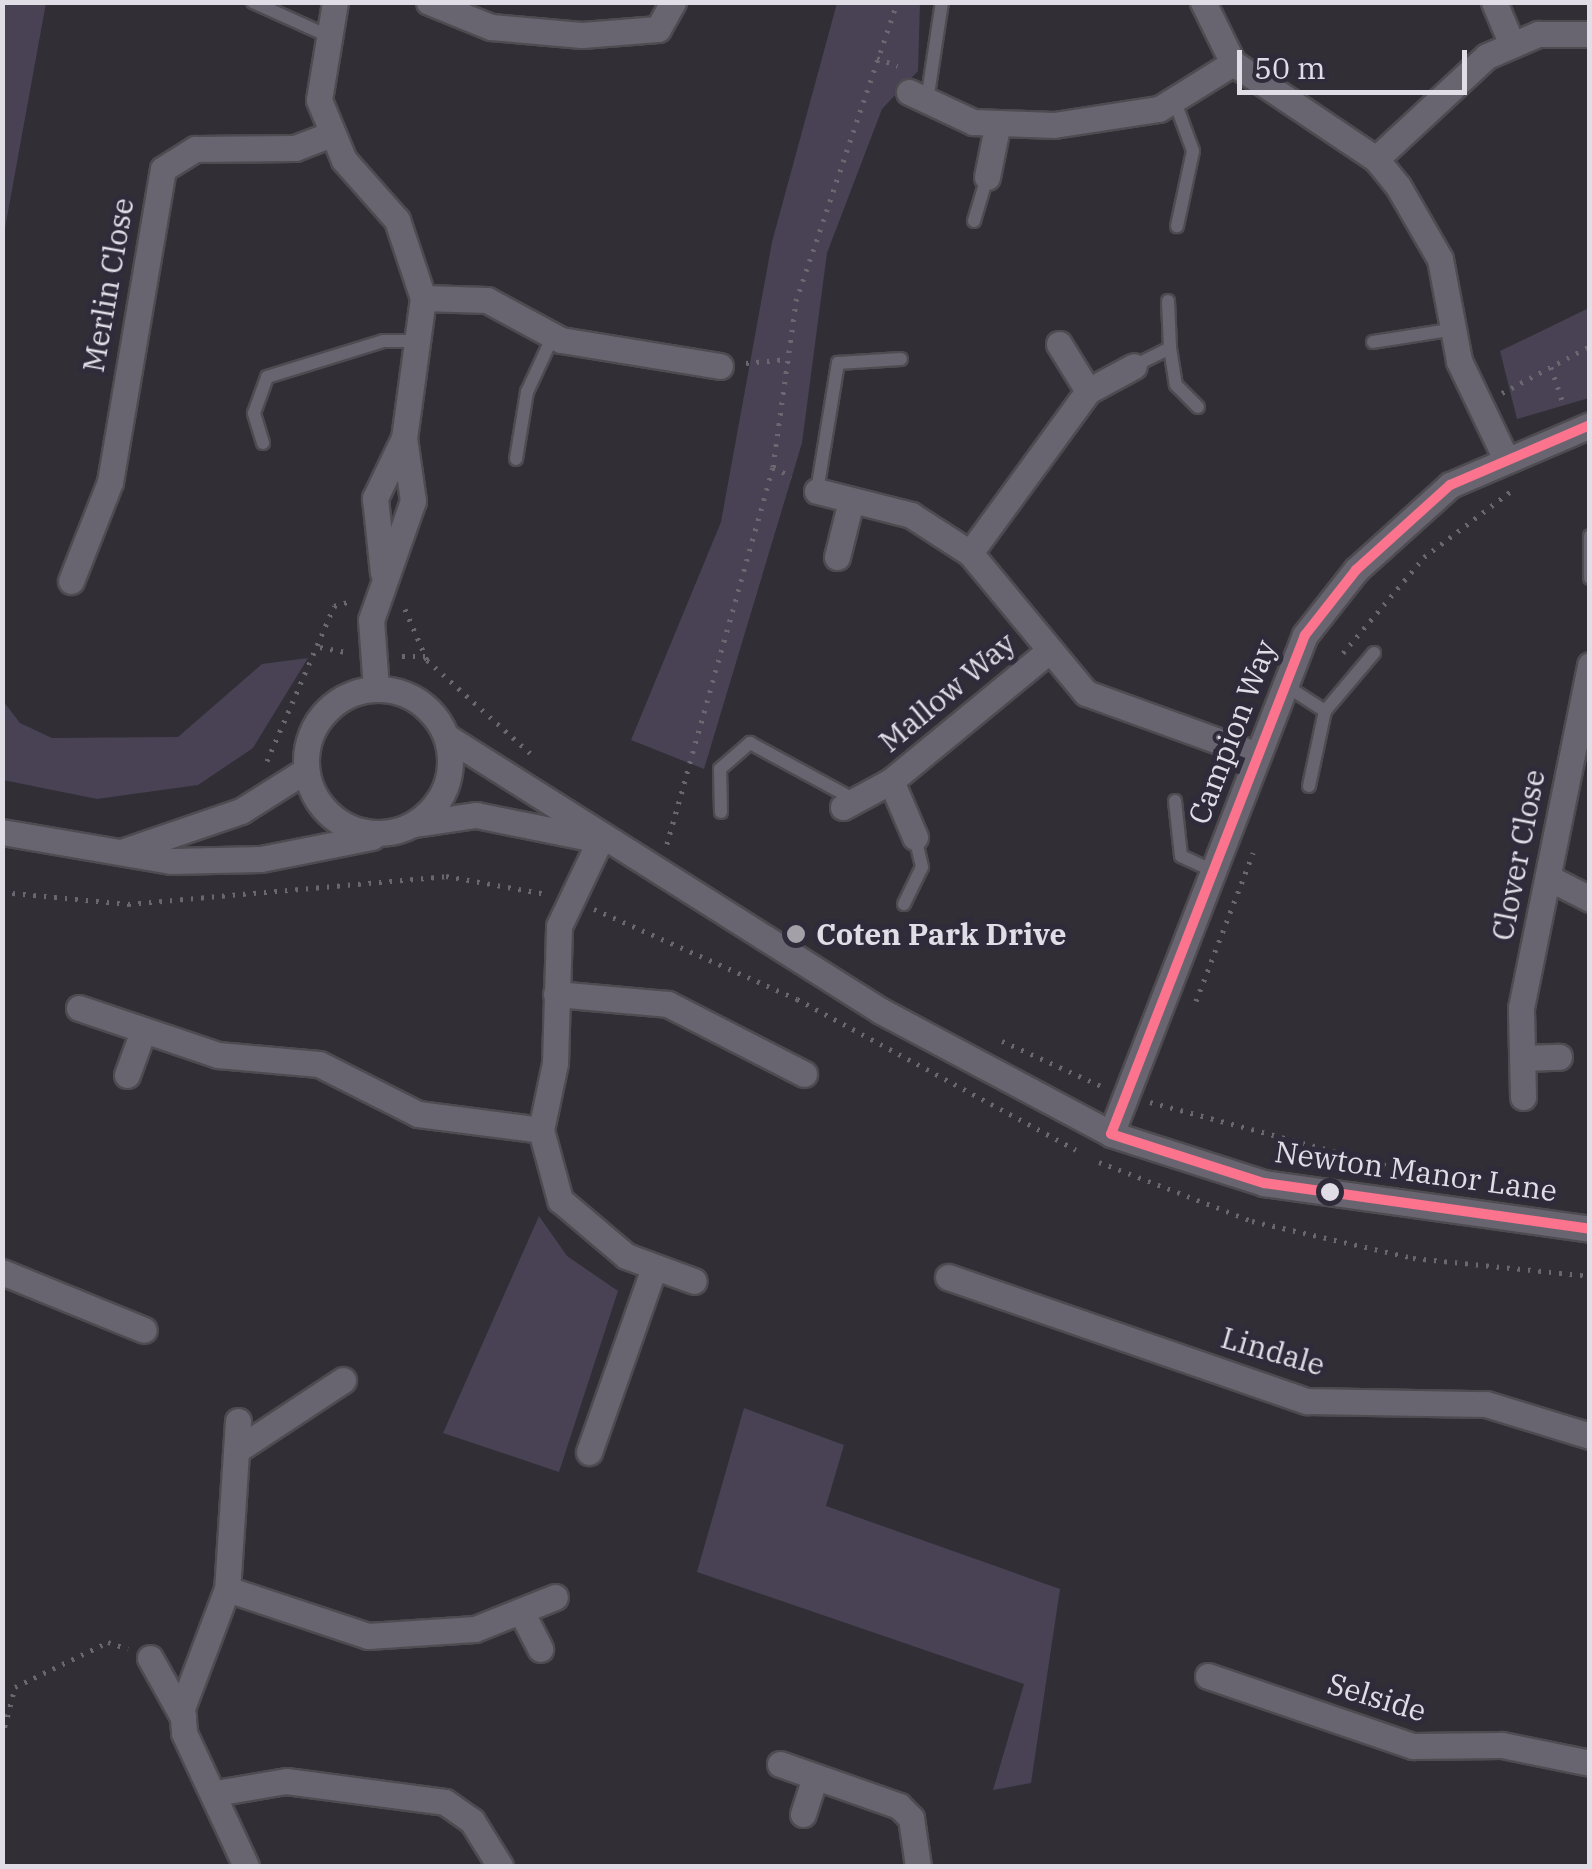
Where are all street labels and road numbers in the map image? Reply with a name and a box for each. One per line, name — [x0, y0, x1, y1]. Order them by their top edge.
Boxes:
street label: Merlin Close — [75, 195, 141, 375]
street label: Mallow Way — [872, 625, 1022, 759]
street label: Campion Way — [1180, 635, 1284, 829]
street label: Clover Close — [1484, 767, 1552, 943]
street label: Newton Manor Lane — [1273, 1133, 1559, 1209]
street label: Lindale — [1217, 1319, 1329, 1383]
street label: Selside — [1323, 1665, 1431, 1729]

